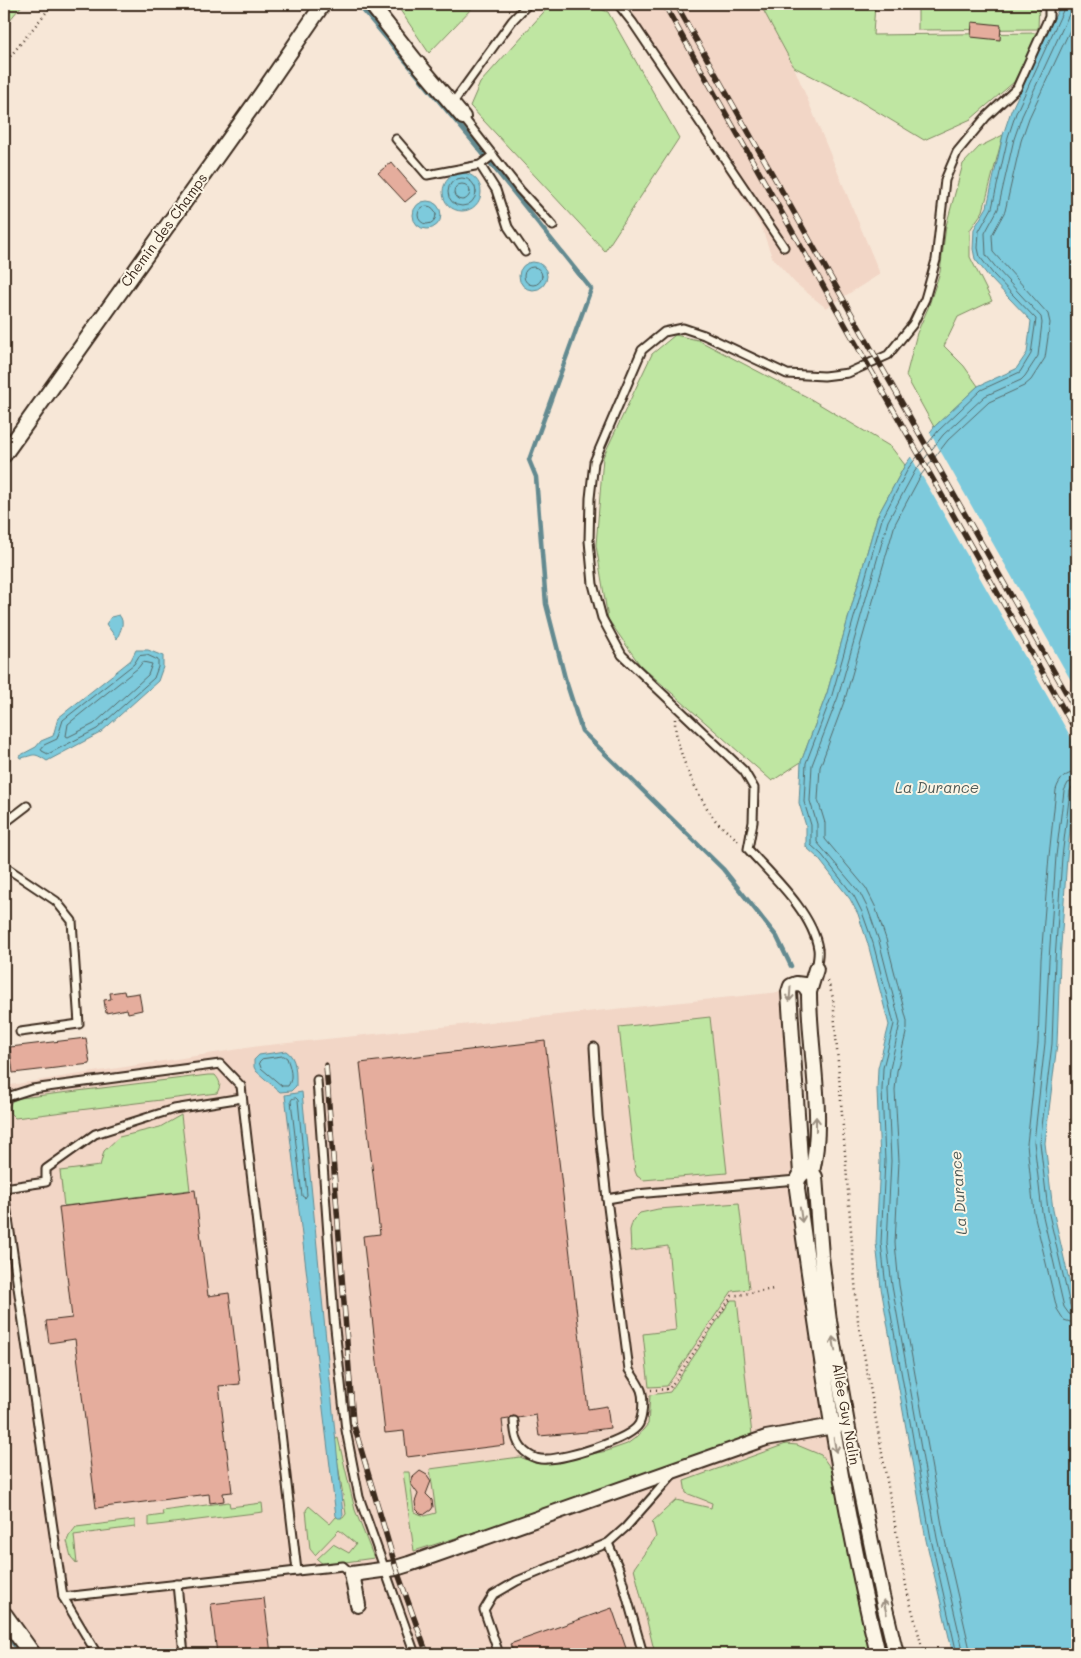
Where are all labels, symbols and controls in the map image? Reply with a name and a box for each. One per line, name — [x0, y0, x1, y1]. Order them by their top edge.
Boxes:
street label: Chemin des Champs — [116, 169, 211, 290]
water label: La Durance — [895, 777, 979, 797]
one-way arrow — [786, 986, 795, 1002]
one-way arrow — [811, 1116, 821, 1132]
water label: La Durance — [945, 1151, 971, 1236]
one-way arrow — [796, 1207, 806, 1223]
one-way arrow — [828, 1337, 838, 1353]
street label: Allée Guy Nalin — [828, 1362, 865, 1466]
one-way arrow — [830, 1437, 840, 1453]
one-way arrow — [880, 1599, 889, 1615]

